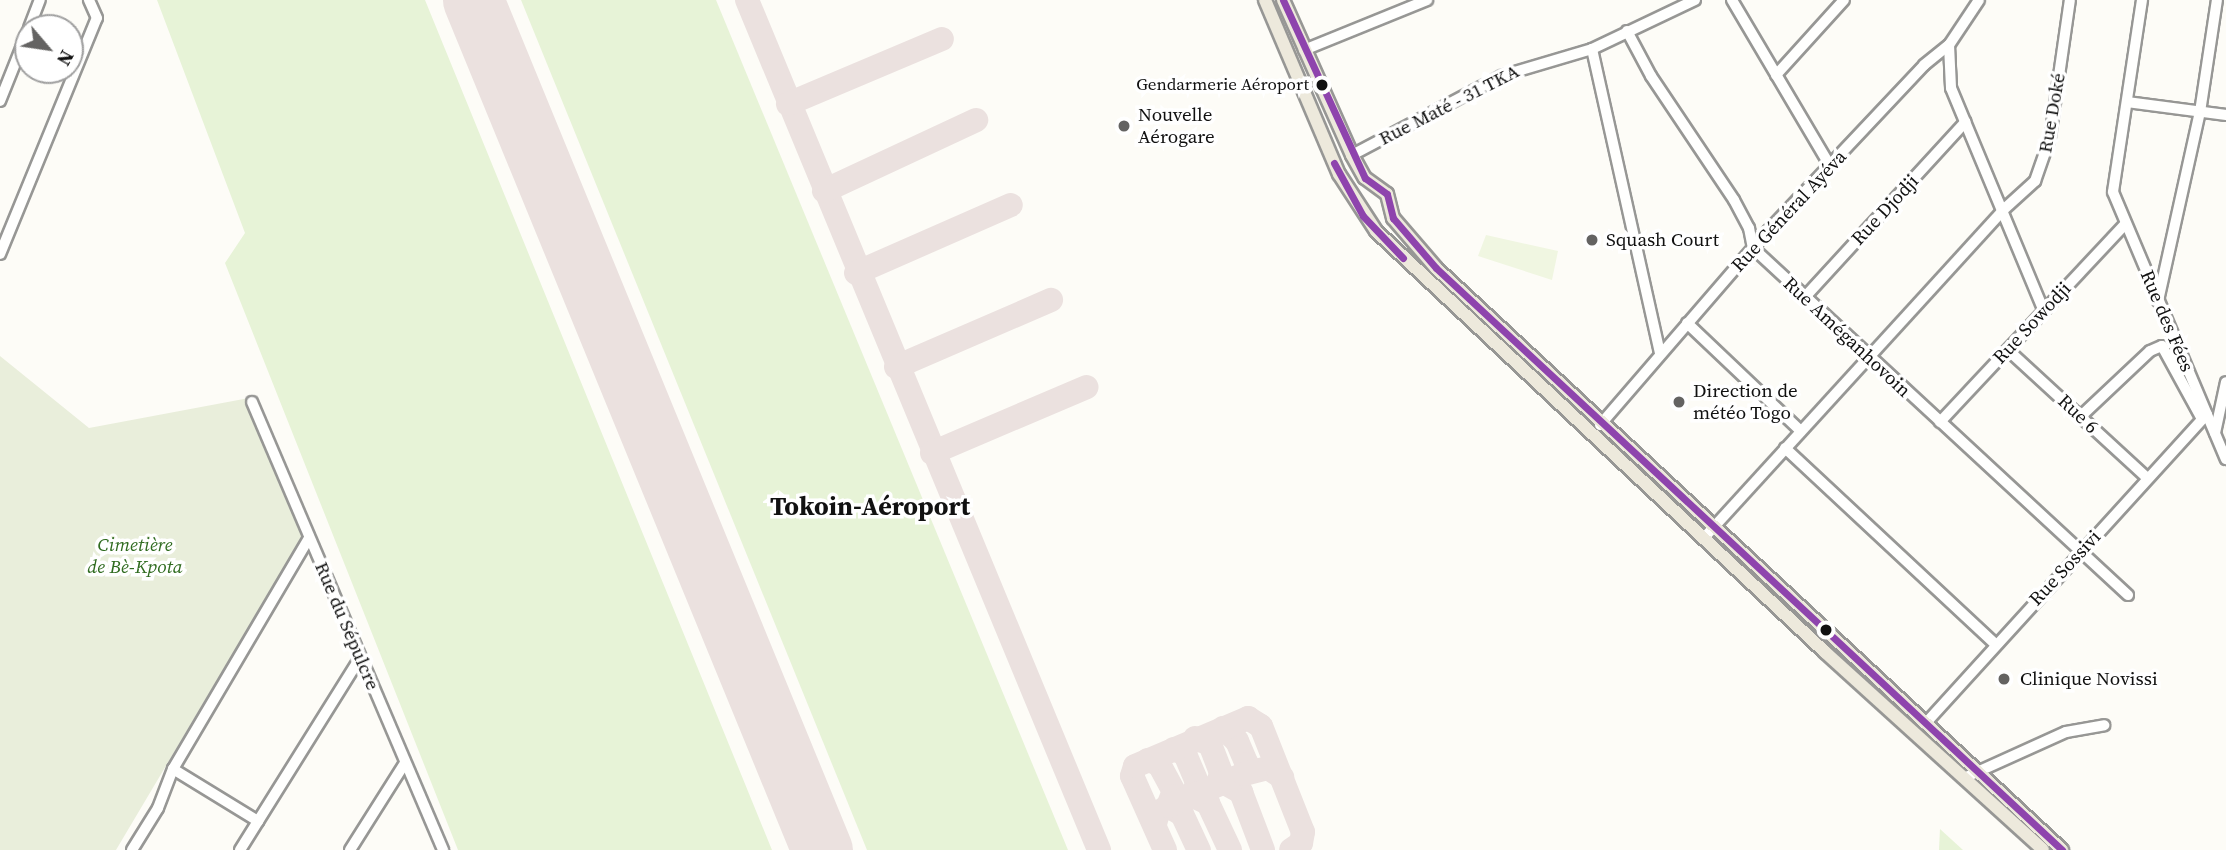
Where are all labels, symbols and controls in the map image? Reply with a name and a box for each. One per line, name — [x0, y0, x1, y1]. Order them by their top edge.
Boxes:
north arrow — [14, 14, 84, 84]
text: N — [51, 46, 80, 71]
street label: Rue Maté - 31 TKA — [1375, 60, 1523, 150]
street label: Rue Doké — [2034, 71, 2070, 155]
place label: Gendarmerie Aéroport — [1136, 75, 1309, 95]
marker: Gendarmerie Aéroport — [1315, 78, 1329, 92]
place label: Nouvelle Aérogare — [1138, 104, 1215, 148]
marker: Nouvelle Aérogare — [1116, 118, 1132, 134]
street label: Rue Général Ayéva — [1727, 145, 1851, 277]
street label: Rue Djodji — [1847, 170, 1923, 250]
place label: Squash Court — [1606, 229, 1719, 251]
marker: Squash Court — [1584, 232, 1600, 248]
street label: Rue des Fées — [2135, 267, 2199, 375]
street label: Rue Améganhovoin — [1779, 272, 1915, 402]
street label: Rue Sowodji — [1988, 277, 2076, 369]
place label: Direction de météo Togo — [1693, 380, 1798, 424]
street label: Rue 6 — [2053, 390, 2103, 438]
marker: Direction de météo Togo — [1671, 394, 1687, 410]
district label: Tokoin-Aéroport — [770, 491, 970, 523]
street label: Rue Sossivi — [2024, 526, 2106, 610]
park label: Cimetière de Bè-Kpota — [87, 534, 183, 578]
street label: Rue du Sépulcre — [310, 559, 384, 693]
unlabelled marker — [1819, 623, 1833, 637]
place label: Clinique Novissi — [2020, 668, 2158, 690]
marker: Clinique Novissi — [1994, 669, 2014, 689]

